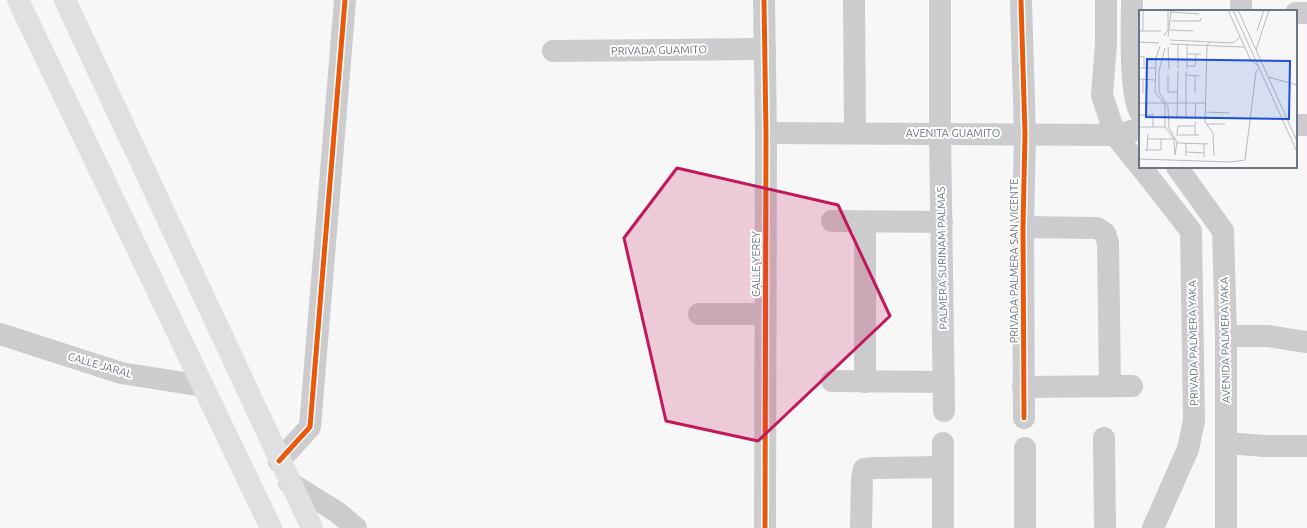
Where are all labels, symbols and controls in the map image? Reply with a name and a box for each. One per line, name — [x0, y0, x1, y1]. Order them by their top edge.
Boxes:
inset map — [1139, 10, 1297, 168]
street label: PRIVADA GUAMITO — [611, 43, 707, 57]
street label: AVENITA GUAMITO — [906, 127, 1000, 139]
street label: PRIVADA PALMERA SAN VICENTE — [1008, 179, 1020, 343]
street label: PALMERA SURINAM PALMAS — [935, 186, 949, 330]
street label: CALLE YEREY — [750, 230, 762, 297]
street label: AVENIDA PALMERA YAKA — [1218, 276, 1232, 403]
street label: PRIVADA PALMERA YAKA — [1186, 279, 1200, 406]
street label: CALLE JARAL — [66, 350, 134, 380]

